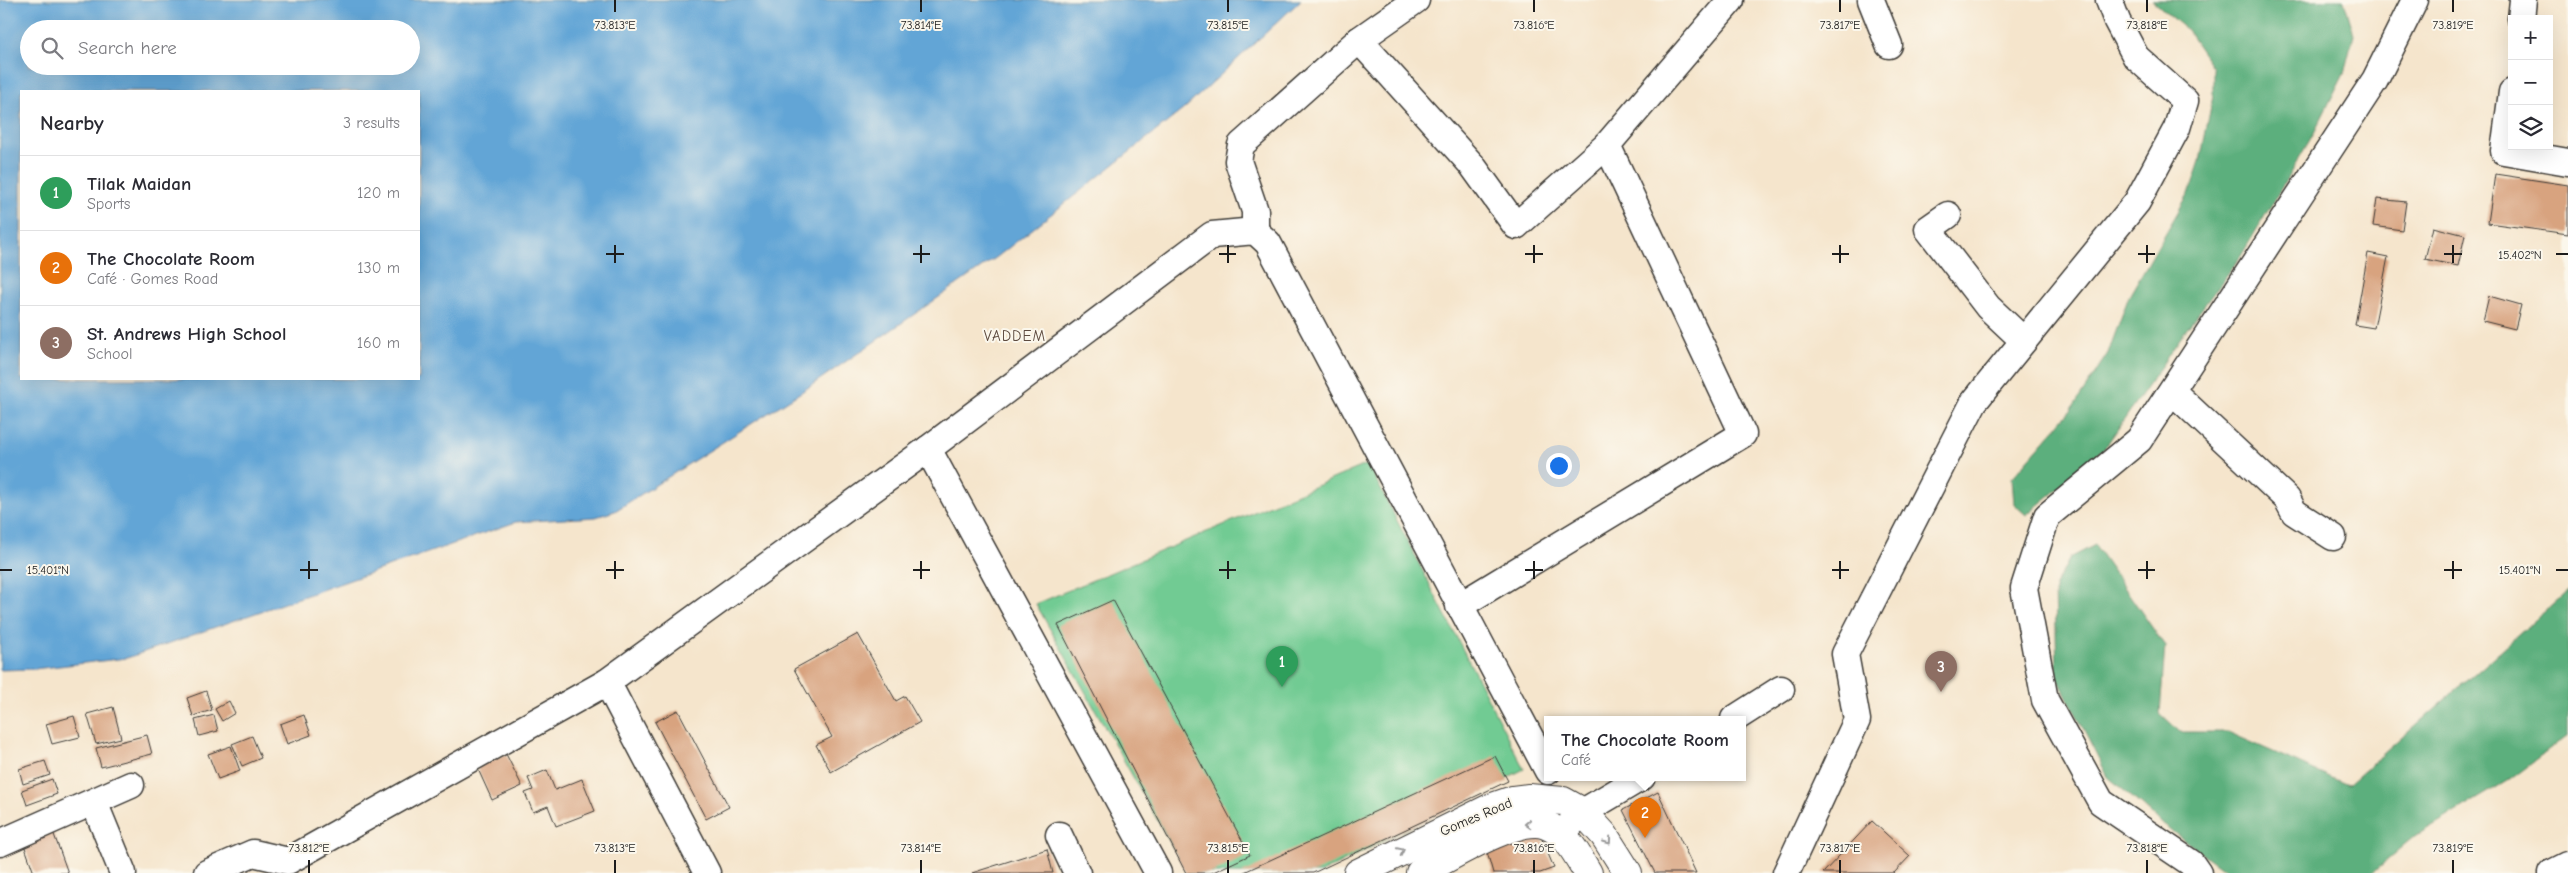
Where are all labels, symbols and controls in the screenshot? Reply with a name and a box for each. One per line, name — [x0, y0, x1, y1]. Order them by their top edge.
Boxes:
map controls — [2508, 15, 2553, 150]
button: + — [2508, 15, 2553, 60]
text: 73.813°E — [595, 18, 635, 32]
text: 73.814°E — [901, 18, 941, 32]
text: 73.815°E — [1207, 18, 1249, 32]
text: 73.816°E — [1513, 18, 1555, 32]
text: 73.817°E — [1820, 18, 1860, 32]
text: 73.818°E — [2127, 18, 2167, 32]
text: 73.819°E — [2432, 18, 2474, 32]
search box — [20, 20, 420, 75]
icon: search — [38, 34, 66, 62]
text: Search here — [78, 37, 177, 59]
button: − — [2508, 60, 2553, 105]
button: layers — [2508, 105, 2553, 150]
text: Nearby — [40, 111, 104, 135]
text: 3 results — [343, 114, 400, 132]
text: Tilak Maidan — [87, 173, 191, 195]
text: 1 — [53, 184, 59, 202]
text: 120 m — [357, 184, 400, 202]
text: Sports — [87, 195, 130, 213]
text: The Chocolate Room — [87, 248, 255, 270]
text: 15.402°N — [2498, 248, 2542, 262]
text: 2 — [52, 259, 60, 277]
text: 130 m — [357, 259, 400, 277]
text: Café · Gomes Road — [87, 270, 218, 288]
text: St. Andrews High School — [87, 323, 286, 345]
district label: VADDEM — [984, 327, 1046, 345]
text: 3 — [52, 334, 60, 352]
text: 160 m — [357, 334, 400, 352]
text: School — [87, 345, 133, 363]
your location — [1546, 453, 1572, 479]
text: 15.401°N — [27, 563, 69, 577]
text: 15.401°N — [2499, 563, 2541, 577]
pin: 1 — [1266, 646, 1298, 687]
pin: 3 — [1925, 651, 1957, 692]
popup — [1544, 716, 1746, 781]
text: The Chocolate Room — [1561, 729, 1729, 751]
text: Café — [1561, 751, 1591, 769]
street label: Gomes Road — [1437, 794, 1515, 840]
pin: 2 — [1629, 797, 1661, 838]
one-way arrow — [1524, 818, 1532, 829]
one-way arrow — [1602, 835, 1611, 845]
text: 73.812°E — [289, 841, 330, 855]
text: 73.813°E — [595, 841, 635, 855]
text: 73.814°E — [901, 841, 941, 855]
text: 73.815°E — [1207, 841, 1249, 855]
text: 73.816°E — [1513, 841, 1555, 855]
text: 73.817°E — [1820, 841, 1860, 855]
text: 73.818°E — [2127, 841, 2167, 855]
text: 73.819°E — [2432, 841, 2474, 855]
one-way arrow — [1396, 847, 1405, 857]

